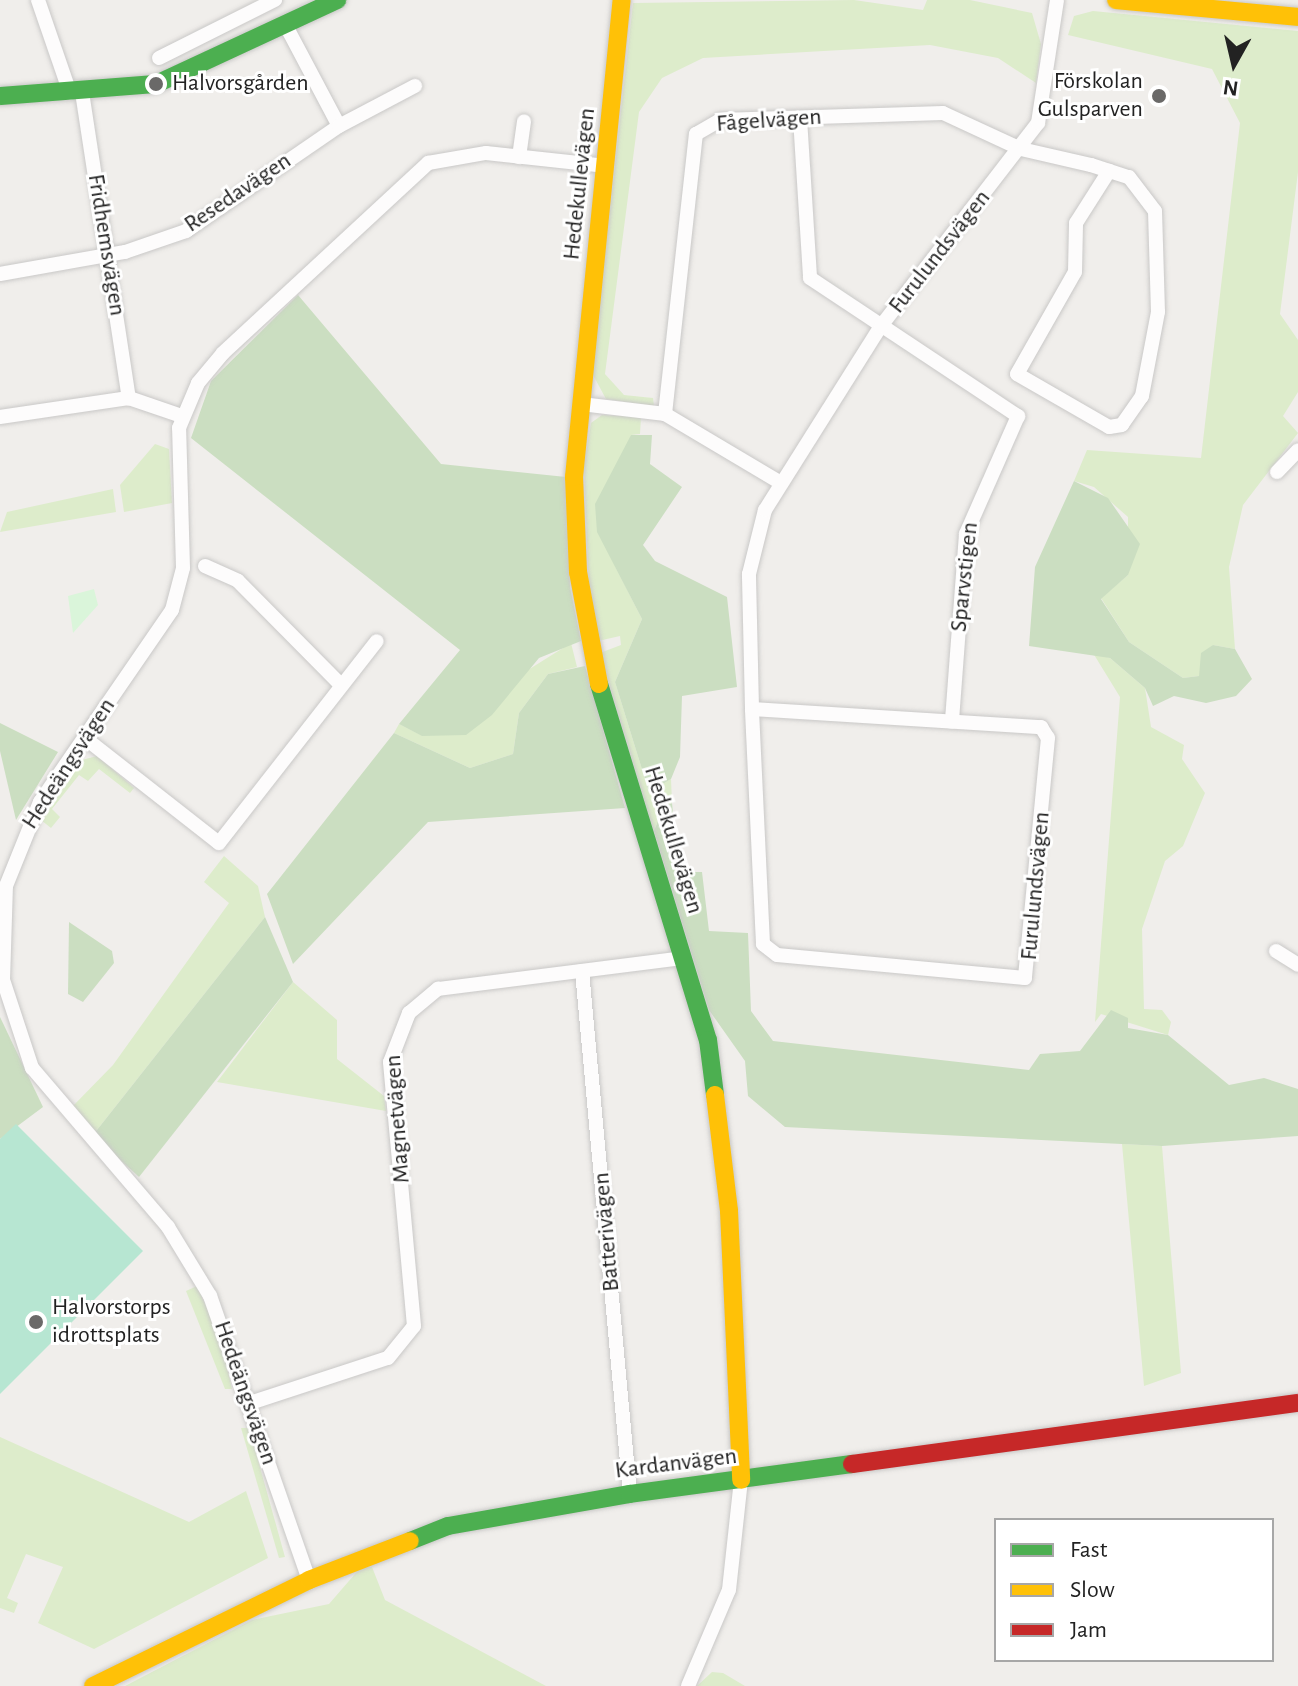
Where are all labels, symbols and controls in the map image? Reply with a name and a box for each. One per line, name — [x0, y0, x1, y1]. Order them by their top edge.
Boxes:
north arrow — [1194, 24, 1274, 104]
place label: Förskolan Gulsparven — [1038, 68, 1143, 124]
place label: Halvorsgården — [172, 70, 309, 98]
marker: Halvorsgården — [147, 75, 165, 93]
text: N — [1222, 76, 1240, 100]
marker: Förskolan Gulsparven — [1150, 87, 1168, 105]
street label: Fågelvägen — [715, 103, 823, 139]
street label: Hedekullevägen — [558, 107, 602, 261]
street label: Resedavägen — [179, 147, 297, 239]
street label: Fridhemsvägen — [81, 172, 131, 318]
street label: Furulundsvägen — [883, 184, 997, 320]
street label: Sparvstigen — [945, 521, 985, 633]
street label: Hedeängsvägen — [16, 693, 122, 835]
street label: Hedekullevägen — [637, 763, 709, 917]
street label: Furulundsvägen — [1015, 811, 1057, 961]
street label: Magnetvägen — [379, 1054, 417, 1184]
street label: Batterivägen — [587, 1171, 627, 1293]
place label: Halvorstorps idrottsplats — [52, 1294, 171, 1350]
marker: Halvorstorps idrottsplats — [27, 1313, 45, 1331]
street label: Hedeängsvägen — [207, 1317, 283, 1469]
street label: Kardanvägen — [613, 1442, 739, 1486]
legend — [994, 1518, 1274, 1662]
text: Fast — [1070, 1538, 1107, 1562]
text: Slow — [1070, 1578, 1115, 1602]
text: Jam — [1070, 1618, 1107, 1642]

